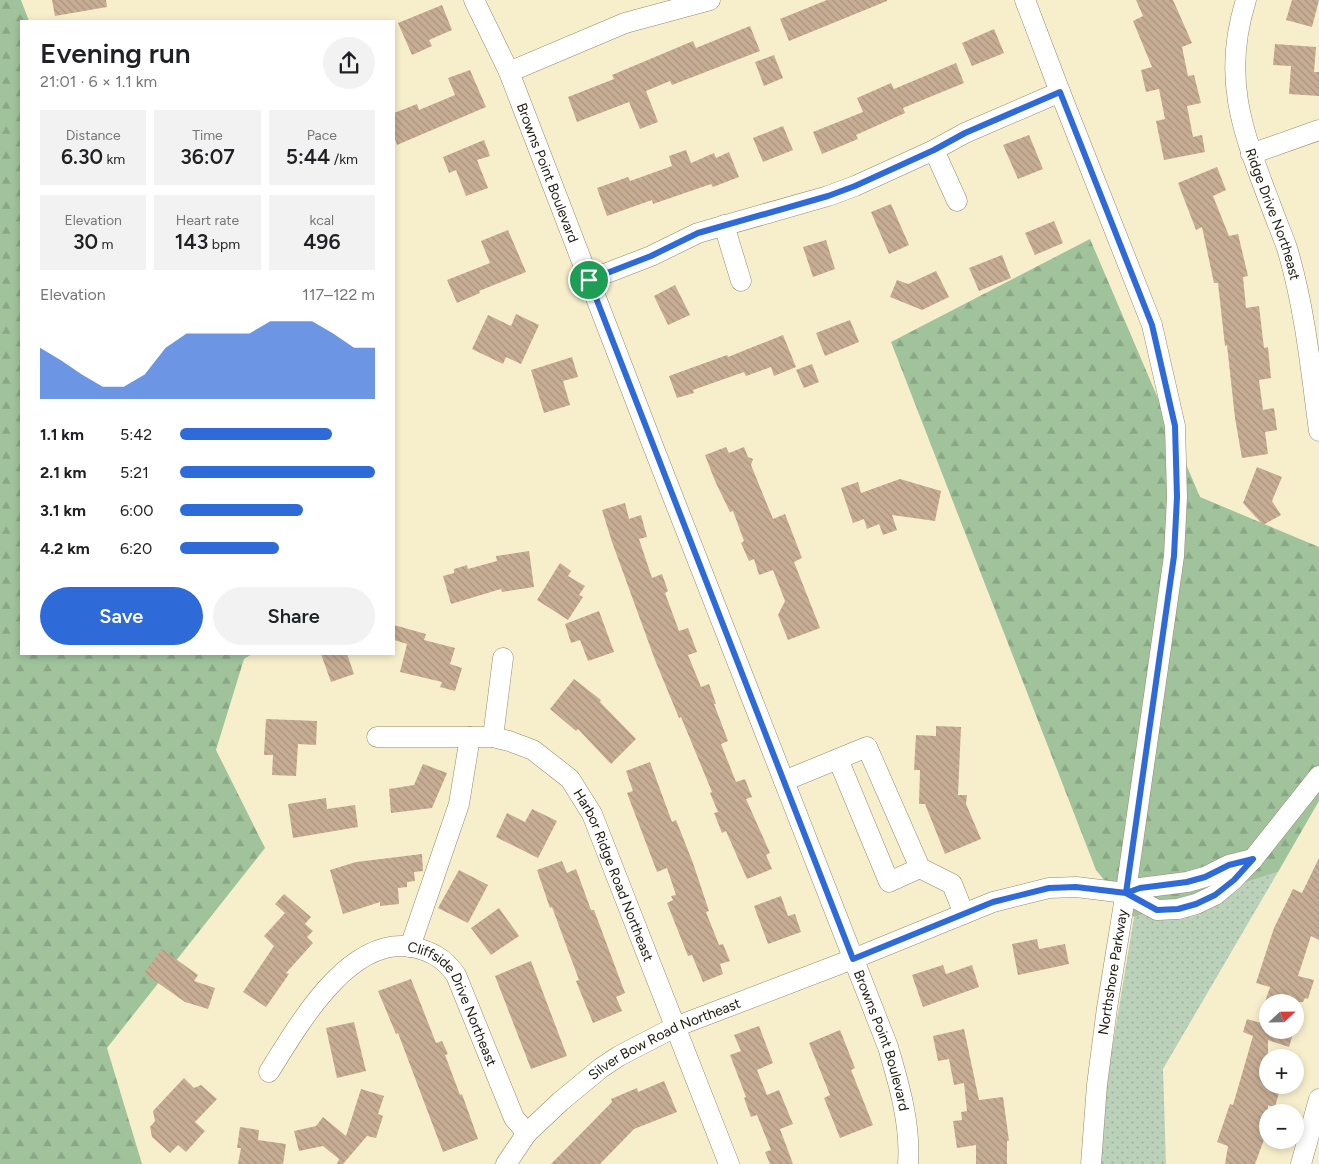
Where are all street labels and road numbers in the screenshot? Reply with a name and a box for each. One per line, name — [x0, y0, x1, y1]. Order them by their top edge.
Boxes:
street label: Browns Point Boulevard — [513, 101, 582, 245]
street label: Ridge Drive Northeast — [1242, 146, 1304, 282]
street label: Harbor Ridge Road Northeast — [570, 786, 657, 964]
street label: Northshore Parkway — [1095, 907, 1131, 1036]
street label: Cliffside Drive Northeast — [406, 938, 501, 1068]
street label: Browns Point Boulevard — [850, 967, 913, 1113]
street label: Silver Bow Road Northeast — [585, 994, 743, 1083]

